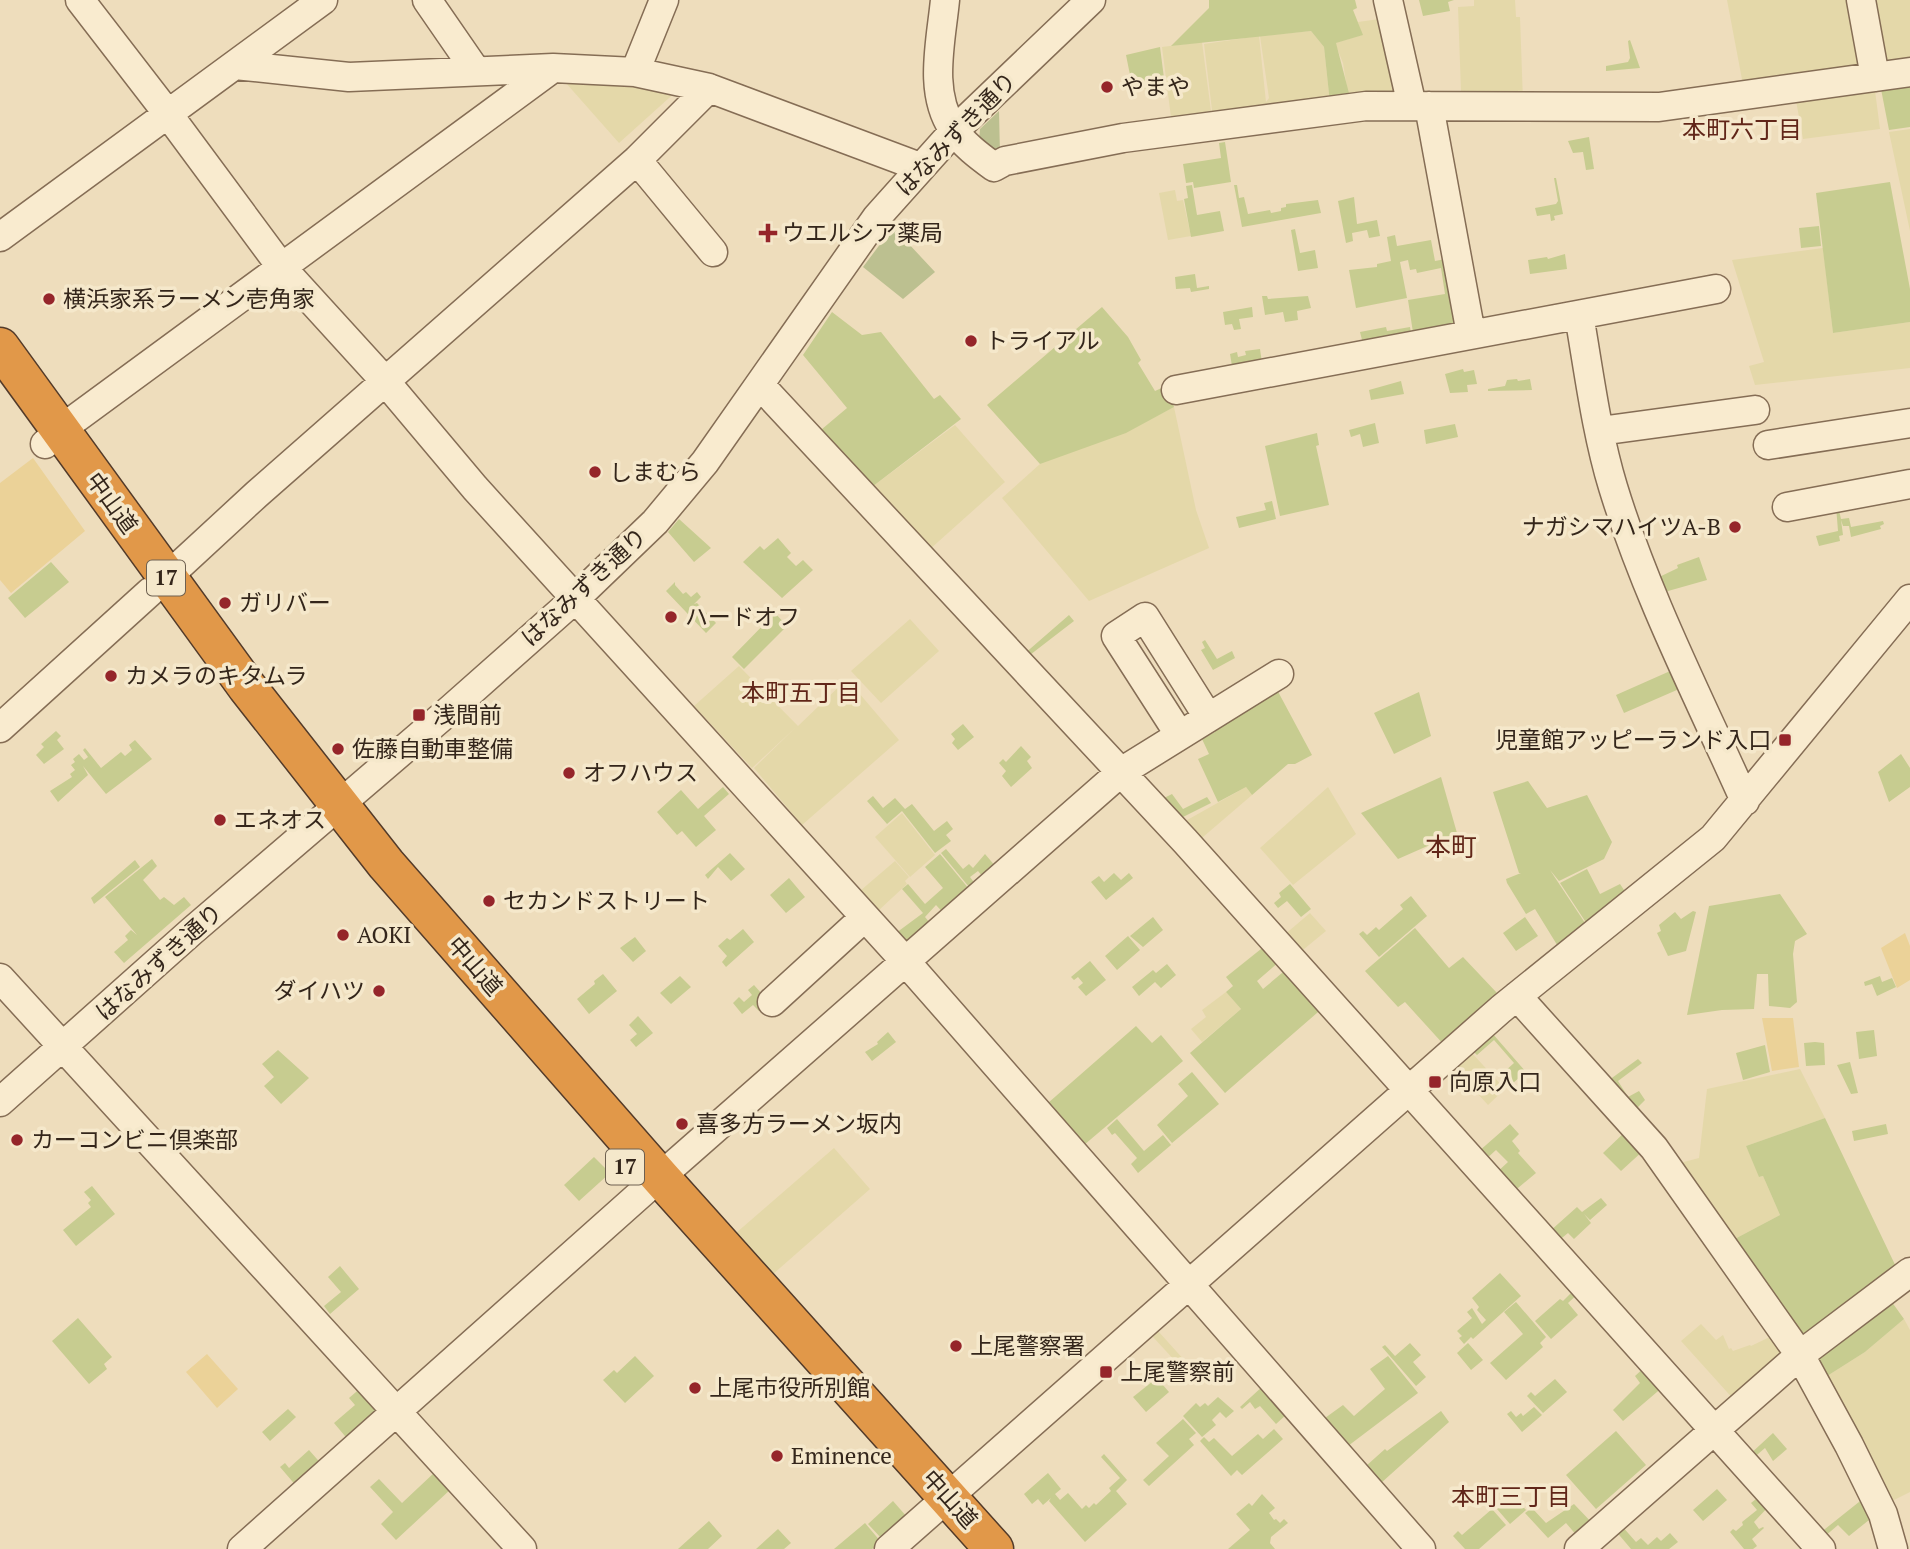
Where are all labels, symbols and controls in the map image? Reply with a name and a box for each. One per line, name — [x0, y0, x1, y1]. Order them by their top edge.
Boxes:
street label: はなみずき通り — [889, 65, 1023, 202]
place label: やまや — [1121, 71, 1190, 102]
marker: やまや — [1099, 79, 1115, 95]
district label: 本町六丁目 — [1682, 113, 1802, 145]
place label: ウエルシア薬局 — [782, 217, 943, 248]
marker: ウエルシア薬局 — [760, 225, 776, 241]
place label: 横浜家系ラーメン壱角家 — [63, 283, 315, 314]
marker: 横浜家系ラーメン壱角家 — [41, 291, 57, 307]
place label: トライアル — [985, 325, 1100, 356]
marker: トライアル — [963, 333, 979, 349]
place label: しまむら — [609, 456, 701, 487]
marker: しまむら — [587, 464, 603, 480]
street label: 中山道 — [80, 466, 145, 540]
place label: ナガシマハイツA-B — [1522, 511, 1721, 542]
marker: ナガシマハイツA-B — [1727, 519, 1743, 535]
street label: はなみずき通り — [514, 520, 653, 653]
road number: 17 — [147, 560, 185, 596]
place label: ガリバー — [239, 587, 331, 618]
marker: ガリバー — [217, 595, 233, 611]
place label: ハードオフ — [685, 601, 800, 632]
marker: ハードオフ — [663, 609, 679, 625]
place label: カメラのキタムラ — [125, 660, 308, 691]
marker: カメラのキタムラ — [103, 668, 119, 684]
district label: 本町五丁目 — [741, 676, 861, 708]
place label: 浅間前 — [433, 699, 502, 730]
marker: 浅間前 — [411, 707, 427, 723]
place label: 児童館アッピーランド入口 — [1495, 724, 1771, 755]
marker: 児童館アッピーランド入口 — [1777, 732, 1793, 748]
place label: 佐藤自動車整備 — [352, 733, 513, 764]
marker: 佐藤自動車整備 — [330, 741, 346, 757]
place label: オフハウス — [583, 757, 698, 788]
marker: オフハウス — [561, 765, 577, 781]
place label: エネオス — [234, 804, 326, 835]
marker: エネオス — [212, 812, 228, 828]
district label: 本町 — [1425, 829, 1477, 863]
place label: セカンドストリート — [503, 885, 710, 916]
marker: セカンドストリート — [481, 893, 497, 909]
street label: はなみずき通り — [88, 896, 229, 1027]
place label: AOKI — [357, 919, 411, 950]
marker: AOKI — [335, 927, 351, 943]
street label: 中山道 — [441, 929, 510, 1002]
place label: ダイハツ — [273, 975, 365, 1006]
marker: ダイハツ — [371, 983, 387, 999]
place label: 向原入口 — [1449, 1066, 1541, 1097]
marker: 向原入口 — [1427, 1074, 1443, 1090]
place label: 喜多方ラーメン坂内 — [696, 1108, 902, 1139]
marker: 喜多方ラーメン坂内 — [674, 1116, 690, 1132]
place label: カーコンビニ倶楽部 — [31, 1124, 238, 1155]
marker: カーコンビニ倶楽部 — [9, 1132, 25, 1148]
road number: 17 — [606, 1150, 644, 1184]
place label: 上尾警察署 — [970, 1330, 1085, 1361]
marker: 上尾警察署 — [948, 1338, 964, 1354]
place label: 上尾警察前 — [1120, 1356, 1235, 1387]
marker: 上尾警察前 — [1098, 1364, 1114, 1380]
place label: 上尾市役所別館 — [709, 1372, 870, 1403]
marker: 上尾市役所別館 — [687, 1380, 703, 1396]
place label: Eminence — [791, 1440, 892, 1471]
marker: Eminence — [769, 1448, 785, 1464]
street label: 中山道 — [916, 1463, 985, 1535]
district label: 本町三丁目 — [1451, 1480, 1571, 1512]

